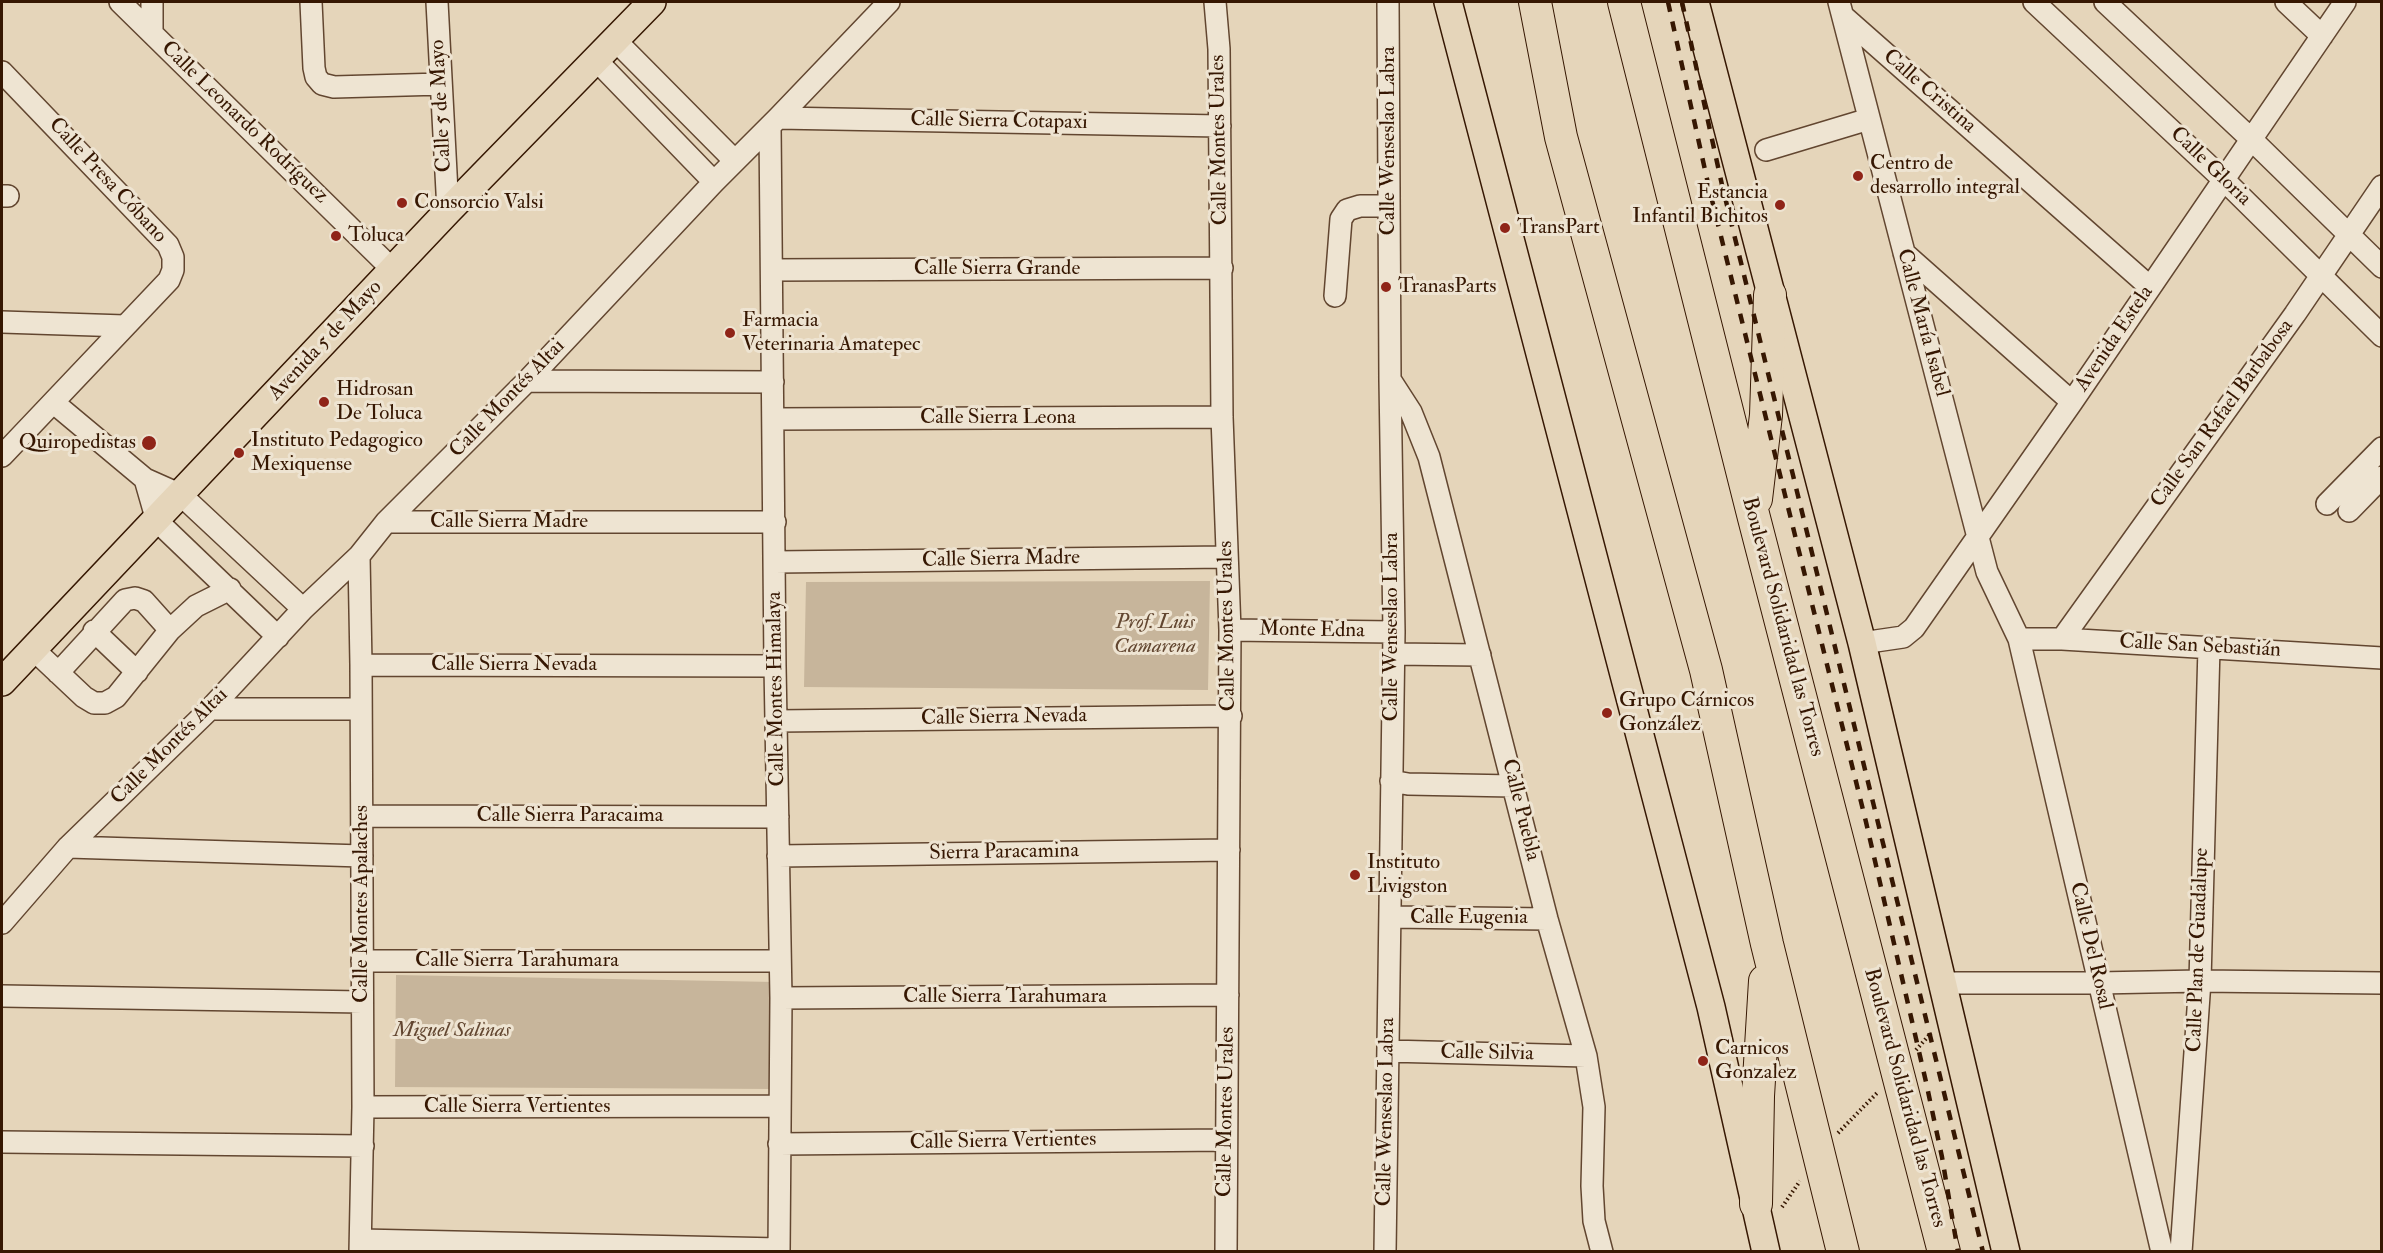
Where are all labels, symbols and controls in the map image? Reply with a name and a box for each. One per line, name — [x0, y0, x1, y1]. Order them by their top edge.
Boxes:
street label: Calle Leonardo Rodríguez — [155, 37, 333, 209]
street label: Calle 5 de Mayo — [426, 39, 458, 173]
street label: Calle Cristina — [1877, 45, 1981, 139]
street label: Calle Wenseslao Labra — [1376, 46, 1402, 236]
street label: Calle Montes Urales — [1206, 55, 1234, 225]
street label: Calle Sierra Cotapaxi — [910, 108, 1088, 136]
street label: Calle Presa Cóbano — [43, 113, 171, 249]
street label: Calle Gloria — [2164, 122, 2256, 212]
place label: Centro de desarrollo integral — [1870, 151, 2020, 201]
marker: Centro de desarrollo integral — [1851, 169, 1865, 183]
place label: Estancia Infantil Bichitos — [1632, 180, 1768, 230]
place label: Consorcio Valsi — [414, 190, 544, 216]
marker: Consorcio Valsi — [395, 196, 409, 210]
marker: Estancia Infantil Bichitos — [1773, 198, 1787, 212]
place label: TransPart — [1517, 215, 1600, 241]
marker: TransPart — [1498, 221, 1512, 235]
place label: Toluca — [348, 223, 404, 249]
marker: Toluca — [329, 229, 343, 243]
street label: Calle María Isabel — [1890, 246, 1954, 400]
street label: Calle Sierra Grande — [914, 256, 1080, 282]
place label: TranasParts — [1398, 274, 1497, 300]
street label: Avenida 5 de Mayo — [264, 276, 388, 406]
marker: TranasParts — [1379, 280, 1393, 294]
street label: Avenida Estela — [2070, 281, 2160, 397]
place label: Farmacia Veterinaria Amatepec — [742, 308, 921, 358]
street label: Calle San Rafael Barbabosa — [2146, 315, 2300, 513]
marker: Farmacia Veterinaria Amatepec — [723, 326, 737, 340]
street label: Calle Montés Altai — [445, 334, 571, 464]
place label: Hidrosan De Toluca — [336, 377, 422, 427]
marker: Hidrosan De Toluca — [317, 395, 331, 409]
street label: Calle Sierra Leona — [920, 405, 1076, 431]
place label: Instituto Pedagogico Mexiquense — [251, 428, 423, 478]
place label: Quiropedistas — [19, 430, 136, 456]
marker: Quiropedistas — [140, 434, 158, 452]
marker: Instituto Pedagogico Mexiquense — [232, 446, 246, 460]
street label: Boulevard Solidaridad las Torres — [1735, 494, 1829, 760]
street label: Calle Sierra Madre — [430, 509, 588, 535]
street label: Calle Wenseslao Labra — [1379, 532, 1405, 722]
street label: Calle Montes Urales — [1214, 541, 1242, 711]
street label: Calle Sierra Madre — [922, 546, 1080, 574]
street label: Calle Montes Himalaya — [763, 591, 791, 787]
park label: Prof. Luis Camarena — [1114, 610, 1196, 660]
street label: Monte Edna — [1259, 617, 1365, 645]
street label: Calle San Sebastián — [2119, 630, 2281, 664]
street label: Calle Sierra Nevada — [431, 652, 597, 678]
street label: Calle Montés Altai — [106, 683, 234, 811]
place label: Grupo Cárnicos González — [1619, 688, 1754, 738]
street label: Calle Sierra Nevada — [921, 704, 1087, 732]
marker: Grupo Cárnicos González — [1600, 706, 1614, 720]
street label: Calle Puebla — [1495, 757, 1545, 863]
street label: Calle Sierra Paracaima — [477, 803, 663, 829]
street label: Calle Montes Apalaches — [349, 805, 375, 1003]
street label: Sierra Paracamina — [929, 839, 1079, 867]
street label: Calle Plan de Guadalupe — [2183, 847, 2215, 1053]
place label: Instituto Livigston — [1367, 850, 1448, 900]
marker: Instituto Livigston — [1348, 868, 1362, 882]
street label: Calle Del Rosal — [2063, 880, 2117, 1012]
street label: Calle Eugenia — [1410, 905, 1528, 931]
street label: Calle Sierra Tarahumara — [415, 948, 619, 974]
street label: Boulevard Solidaridad las Torres — [1857, 965, 1951, 1231]
street label: Calle Sierra Tarahumara — [903, 984, 1107, 1010]
street label: Calle Wenseslao Labra — [1373, 1017, 1401, 1207]
park label: Miguel Salinas — [393, 1018, 511, 1044]
street label: Calle Montes Urales — [1213, 1027, 1241, 1197]
place label: Carnicos Gonzalez — [1715, 1036, 1797, 1086]
street label: Calle Silvia — [1440, 1041, 1534, 1067]
marker: Carnicos Gonzalez — [1696, 1054, 1710, 1068]
street label: Calle Sierra Vertientes — [424, 1094, 610, 1120]
street label: Calle Sierra Vertientes — [909, 1128, 1097, 1156]

